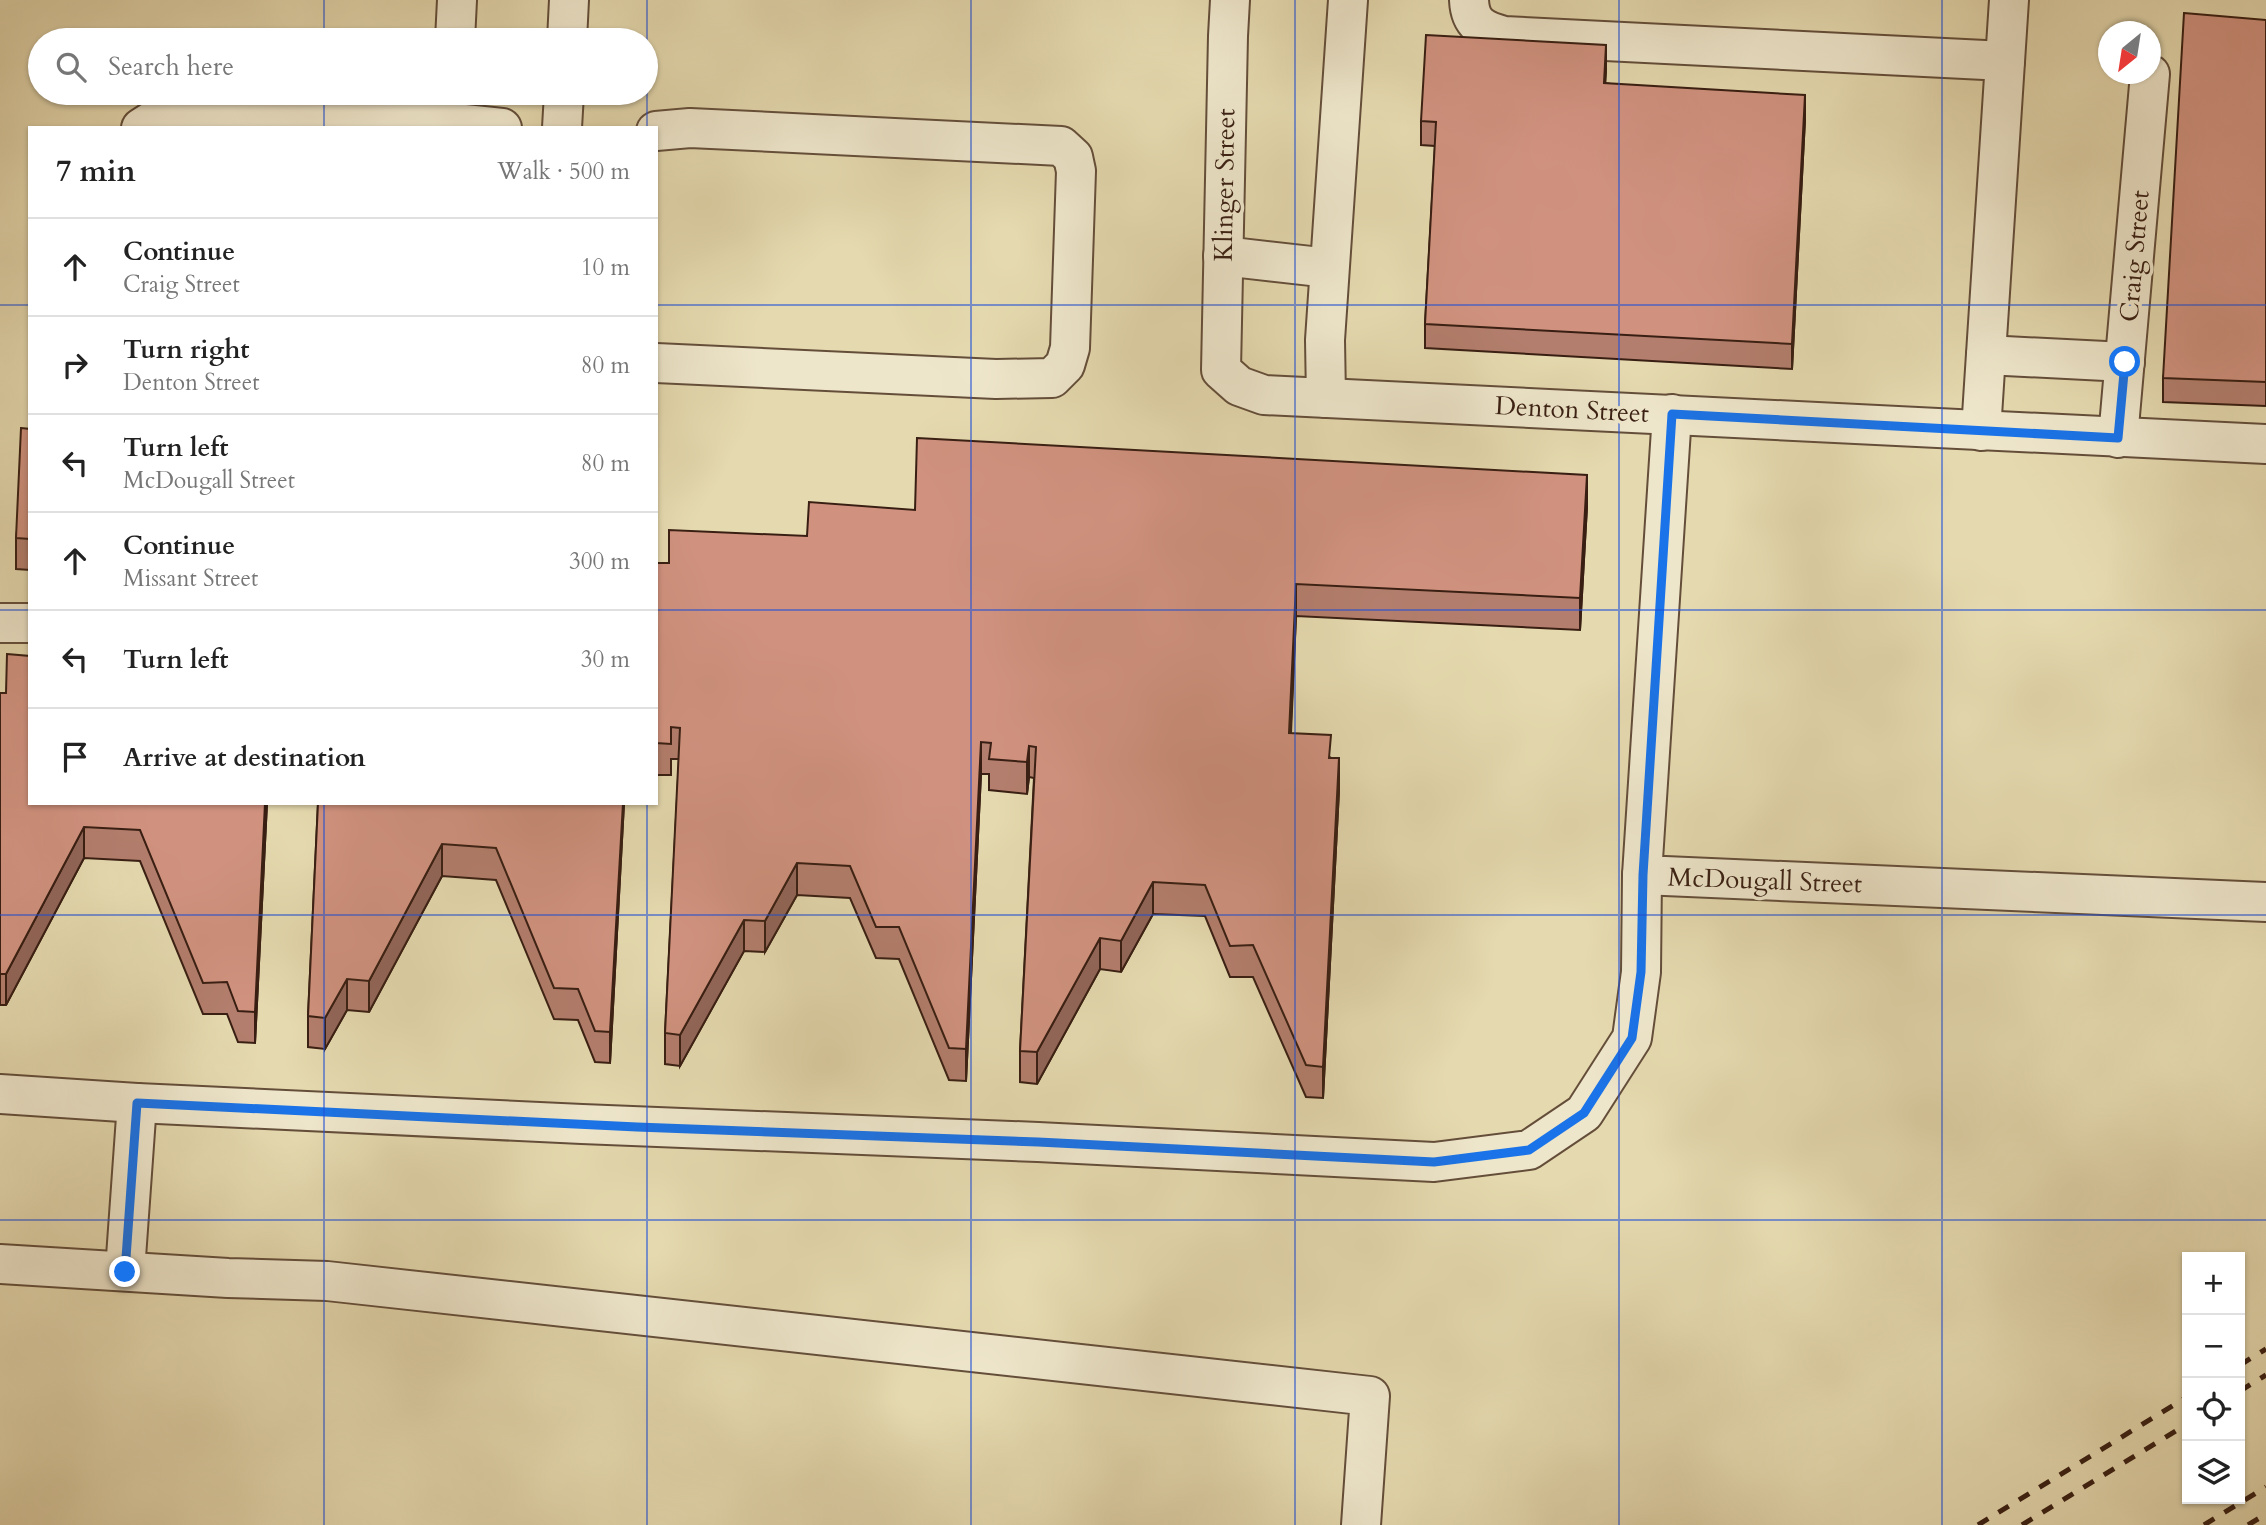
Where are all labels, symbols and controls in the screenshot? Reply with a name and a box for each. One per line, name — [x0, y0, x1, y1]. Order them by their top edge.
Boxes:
north arrow — [2098, 21, 2161, 84]
search box — [28, 28, 658, 105]
icon: search — [52, 48, 90, 86]
text: Search here — [108, 49, 234, 84]
street label: Klinger Street — [1206, 108, 1243, 262]
text: 7 min — [56, 151, 136, 192]
text: Walk · 500 m — [497, 156, 630, 187]
street label: Craig Street — [2111, 189, 2158, 323]
text: Continue — [123, 234, 235, 269]
icon: ahead — [56, 248, 94, 286]
text: 10 m — [581, 252, 630, 283]
text: Craig Street — [123, 269, 240, 300]
text: Turn right — [123, 332, 250, 367]
icon: right — [56, 346, 94, 384]
route start — [2109, 346, 2140, 377]
text: 80 m — [581, 350, 630, 381]
text: Denton Street — [123, 367, 259, 398]
street label: Denton Street — [1494, 388, 1650, 431]
text: Turn left — [123, 430, 228, 465]
icon: left — [56, 444, 94, 482]
text: 80 m — [581, 448, 630, 479]
text: McDougall Street — [123, 465, 295, 496]
text: Continue — [123, 528, 235, 563]
icon: ahead — [56, 542, 94, 580]
text: 300 m — [569, 546, 630, 577]
text: Missant Street — [123, 563, 258, 594]
icon: left — [56, 640, 94, 678]
text: Turn left — [123, 642, 228, 677]
text: 30 m — [581, 644, 630, 675]
icon: arrive — [56, 738, 94, 776]
text: Arrive at destination — [123, 740, 366, 775]
street label: McDougall Street — [1667, 860, 1863, 901]
map controls — [2182, 1252, 2245, 1504]
button: + — [2182, 1252, 2245, 1315]
route end — [109, 1256, 140, 1287]
button: − — [2182, 1315, 2245, 1378]
button: locate — [2182, 1378, 2245, 1441]
button: layers — [2182, 1441, 2245, 1504]

